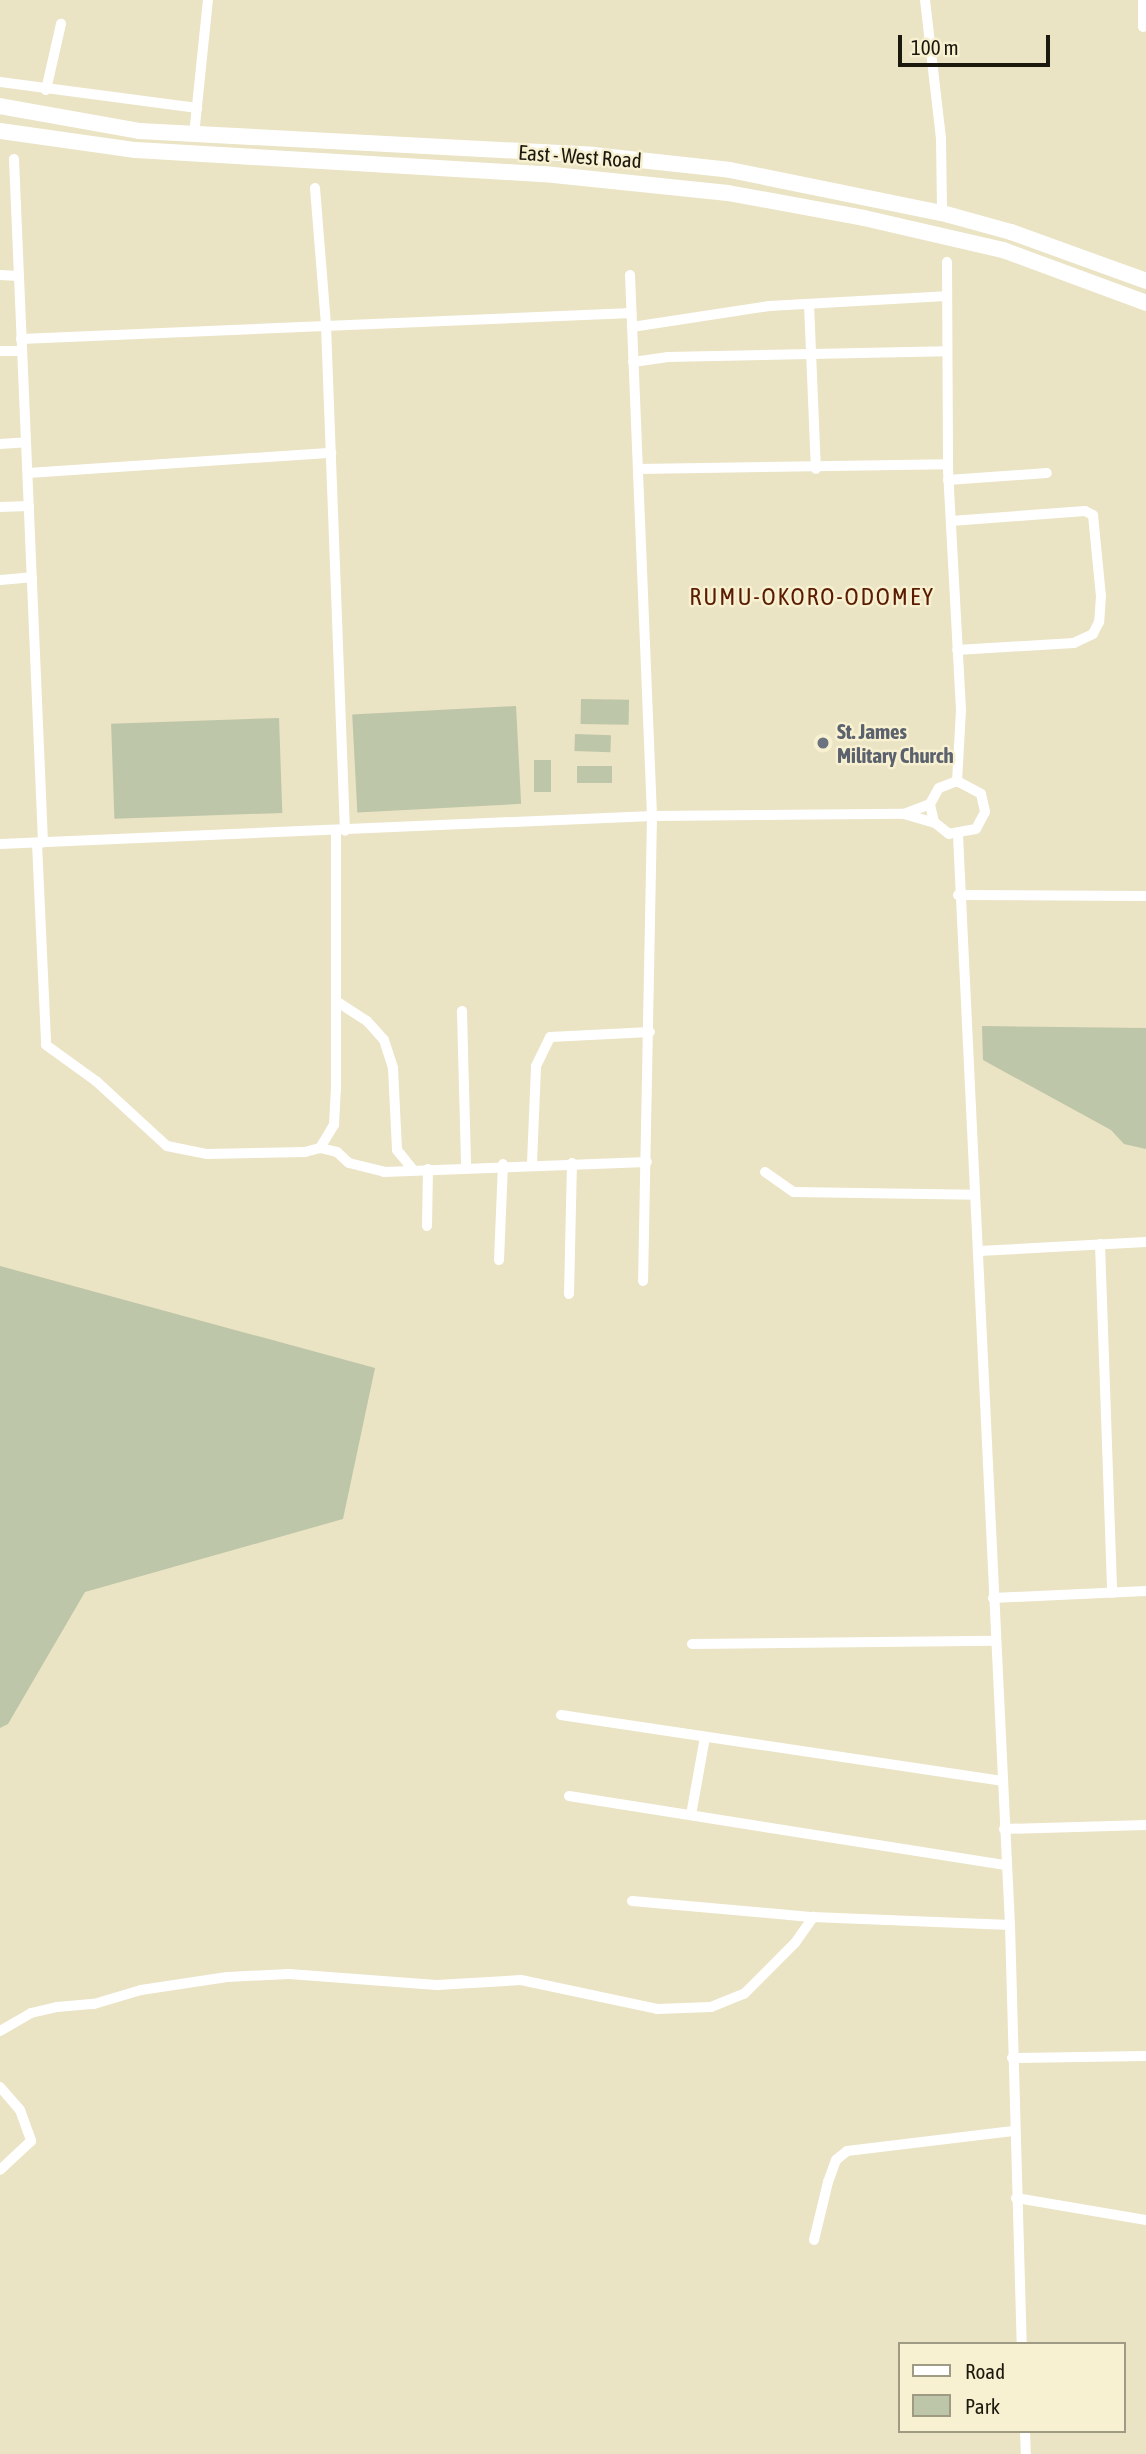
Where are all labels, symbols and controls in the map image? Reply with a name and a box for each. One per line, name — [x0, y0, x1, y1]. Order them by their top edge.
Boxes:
scale bar — [901, 21, 1053, 65]
text: 100 m — [911, 35, 959, 59]
street label: East - West Road — [517, 139, 643, 173]
district label: RUMU-OKORO-ODOMEY — [691, 583, 933, 611]
place label: St. James Military Church — [837, 718, 954, 768]
marker: St. James Military Church — [815, 735, 831, 751]
legend — [898, 2342, 1125, 2433]
text: Road — [965, 2359, 1005, 2383]
text: Park — [965, 2394, 1000, 2418]

